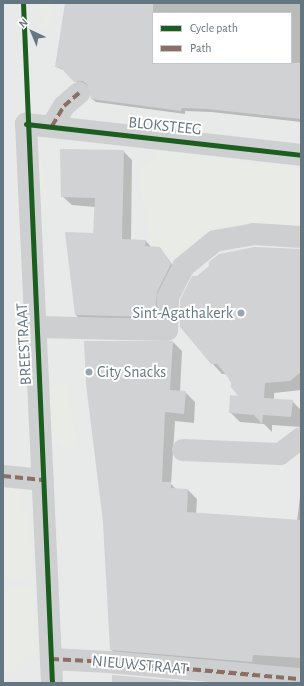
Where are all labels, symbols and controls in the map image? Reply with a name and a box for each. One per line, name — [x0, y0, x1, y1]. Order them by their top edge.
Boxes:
north arrow — [12, 12, 52, 52]
legend — [152, 12, 292, 64]
text: N — [17, 16, 30, 30]
text: Cycle path — [190, 22, 238, 34]
text: Path — [190, 42, 212, 54]
street label: BLOKSTEEG — [127, 113, 203, 139]
street label: BREESTRAAT — [12, 302, 36, 386]
place label: Sint-Agathakerk — [132, 303, 233, 323]
marker: Sint-Agathakerk — [236, 308, 246, 318]
place label: City Snacks — [97, 362, 166, 382]
marker: City Snacks — [84, 367, 94, 377]
street label: NIEUWSTRAAT — [91, 651, 189, 679]

